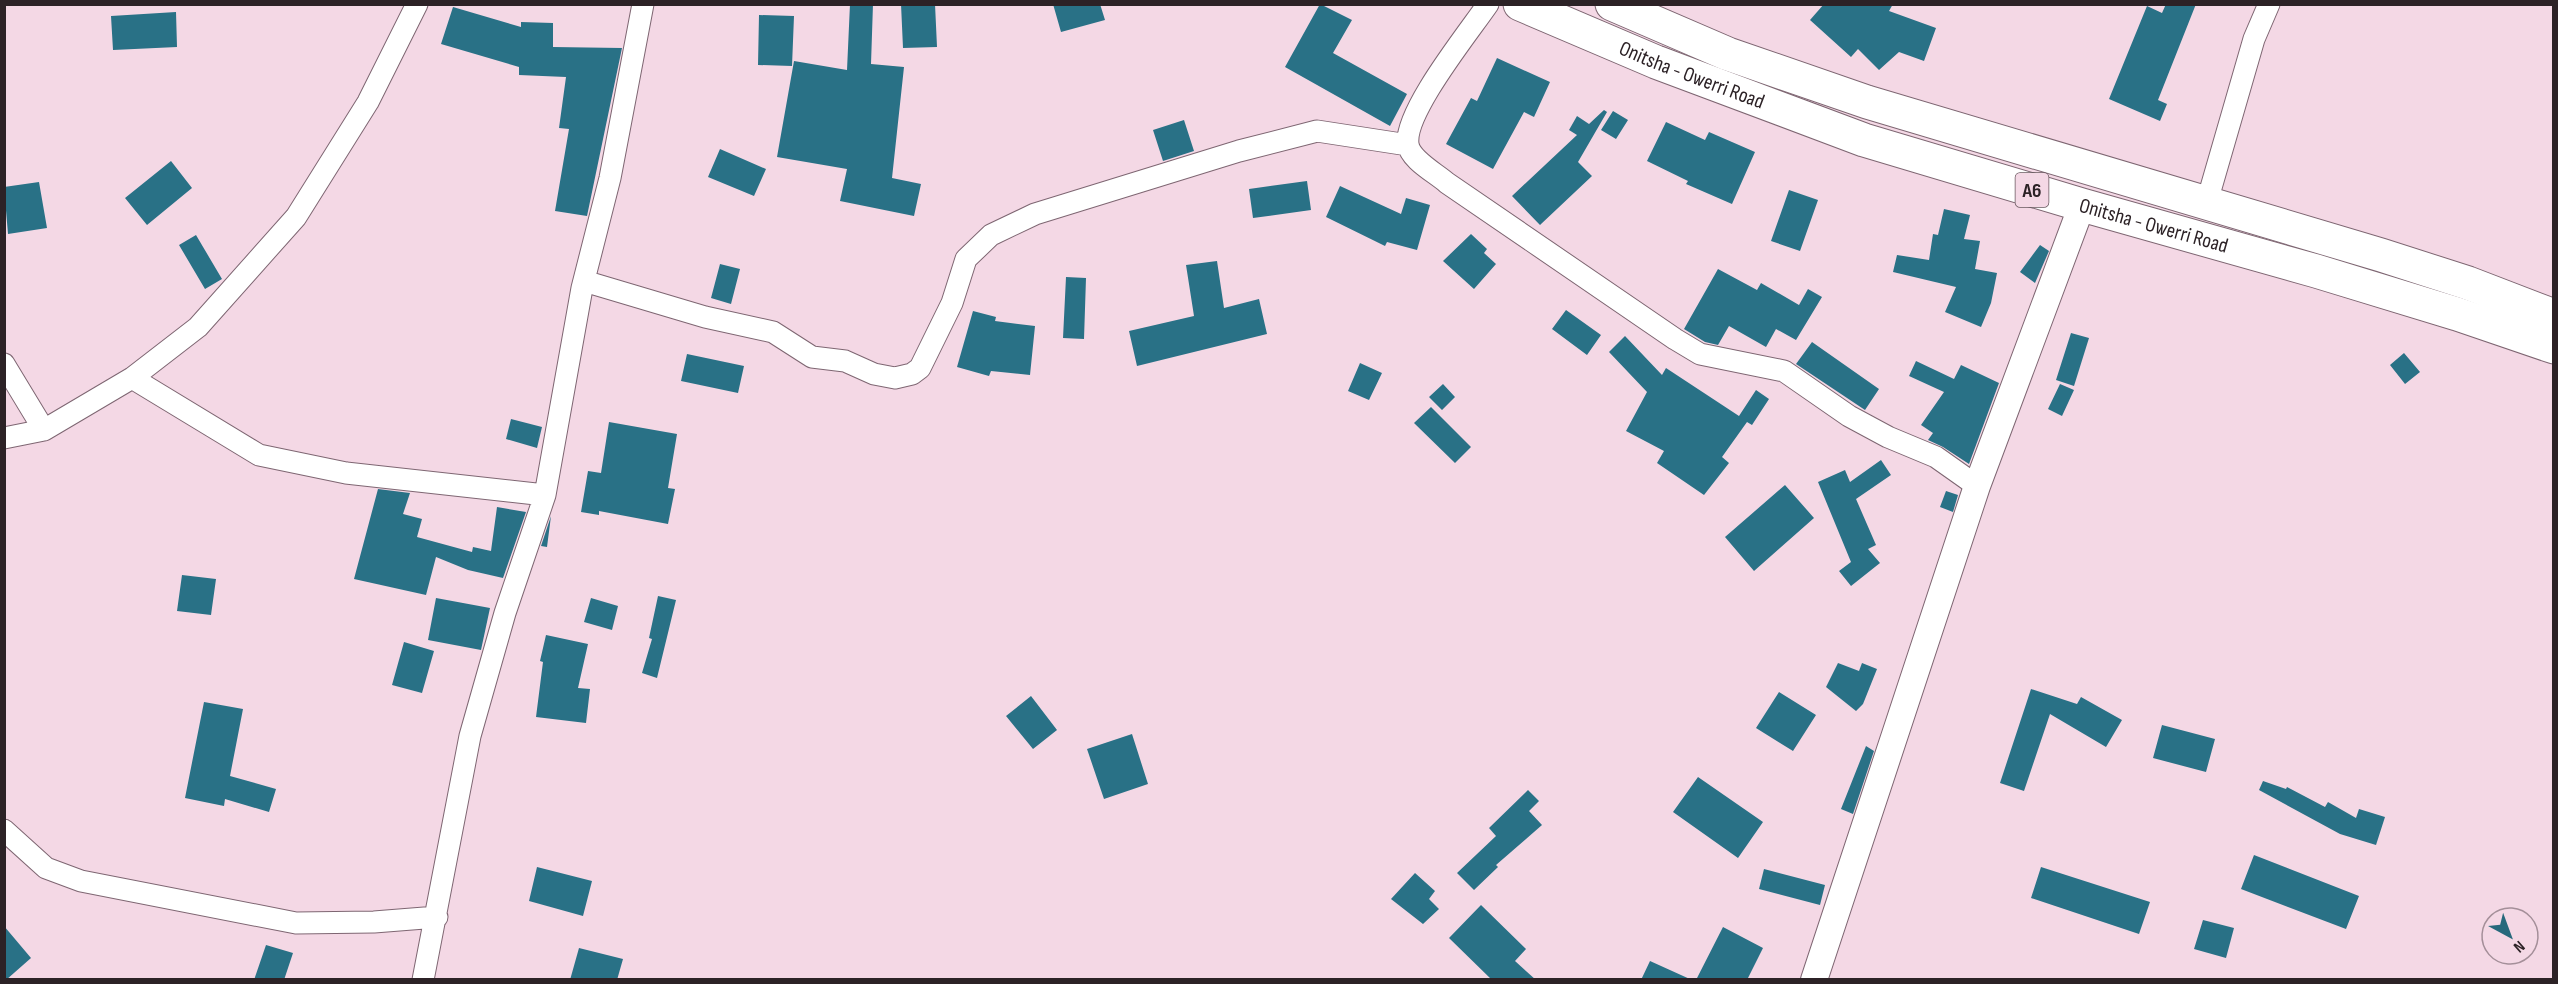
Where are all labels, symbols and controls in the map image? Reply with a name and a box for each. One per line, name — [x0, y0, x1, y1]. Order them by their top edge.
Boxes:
street label: Onitsha - Owerri Road — [1615, 36, 1768, 115]
road number: A6 — [2016, 173, 2048, 207]
street label: Onitsha - Owerri Road — [2076, 193, 2231, 259]
north arrow — [2480, 906, 2540, 966]
text: N — [2509, 936, 2528, 956]

